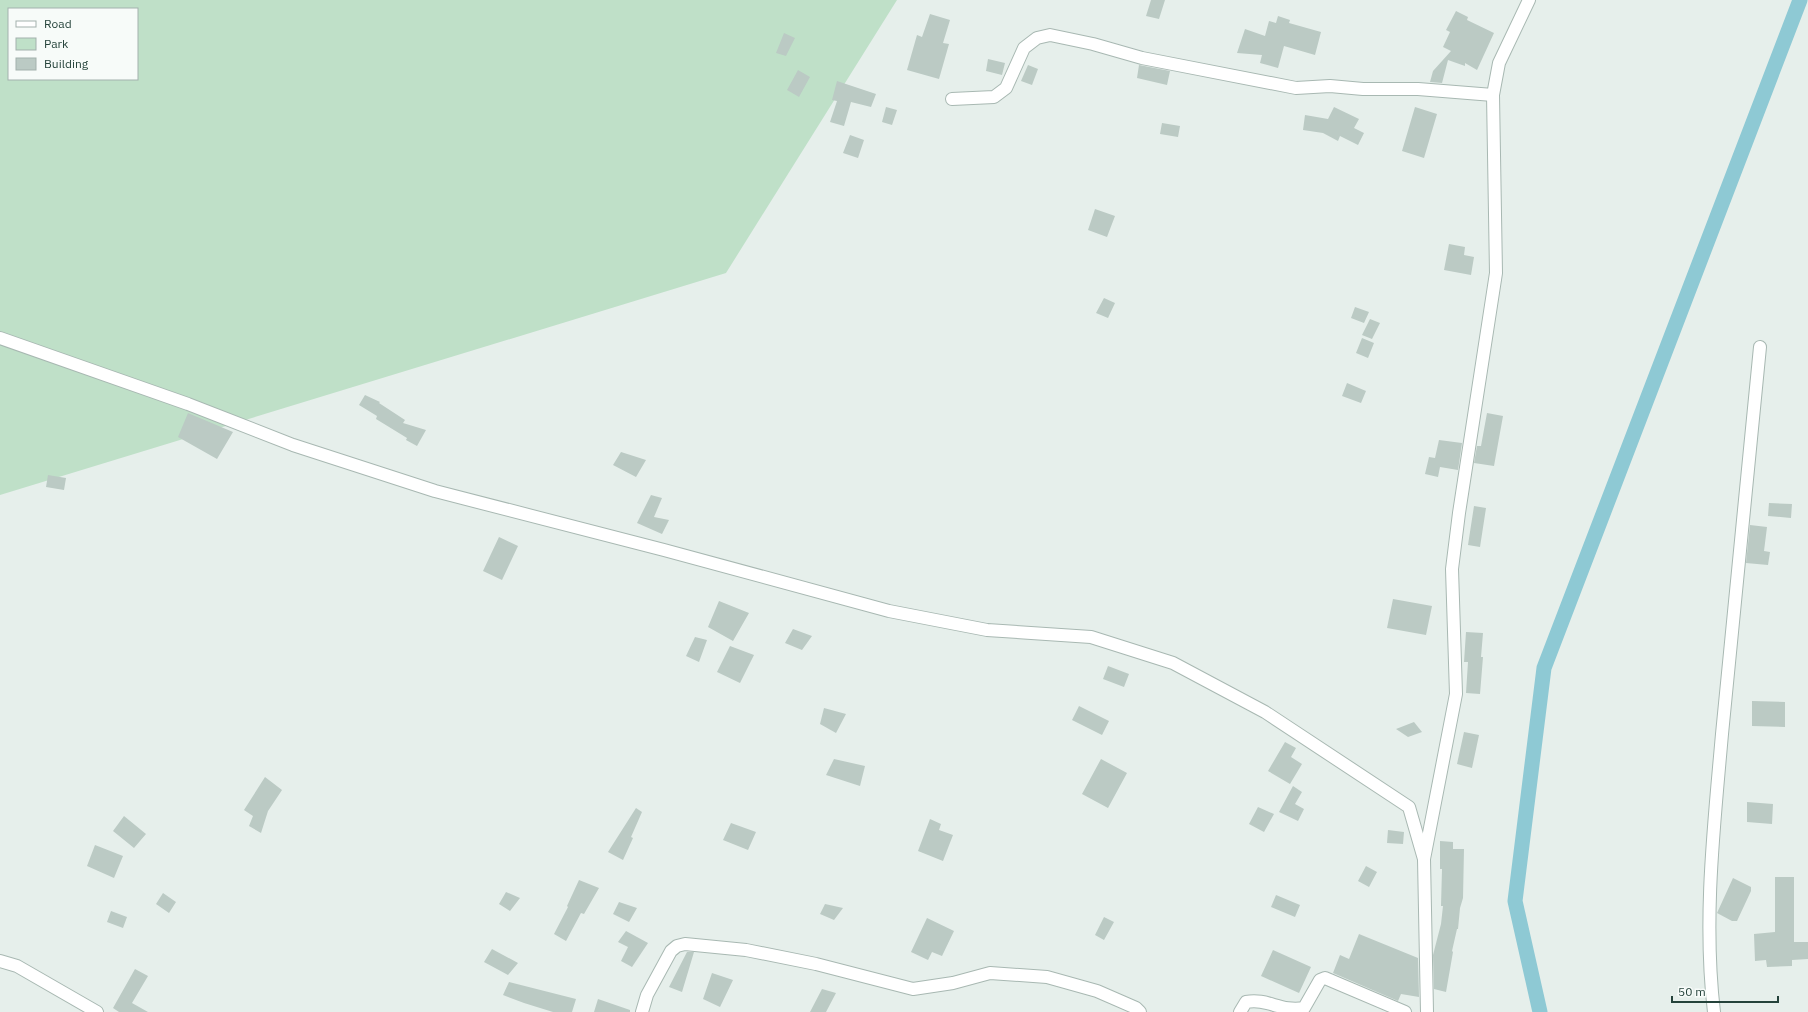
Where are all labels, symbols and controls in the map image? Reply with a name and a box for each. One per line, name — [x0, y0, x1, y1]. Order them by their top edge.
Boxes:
legend — [8, 8, 138, 80]
text: Road — [44, 16, 72, 31]
text: Park — [44, 36, 69, 51]
text: Building — [44, 56, 89, 71]
scale bar — [1672, 978, 1778, 1004]
text: 50 m — [1678, 984, 1706, 999]

